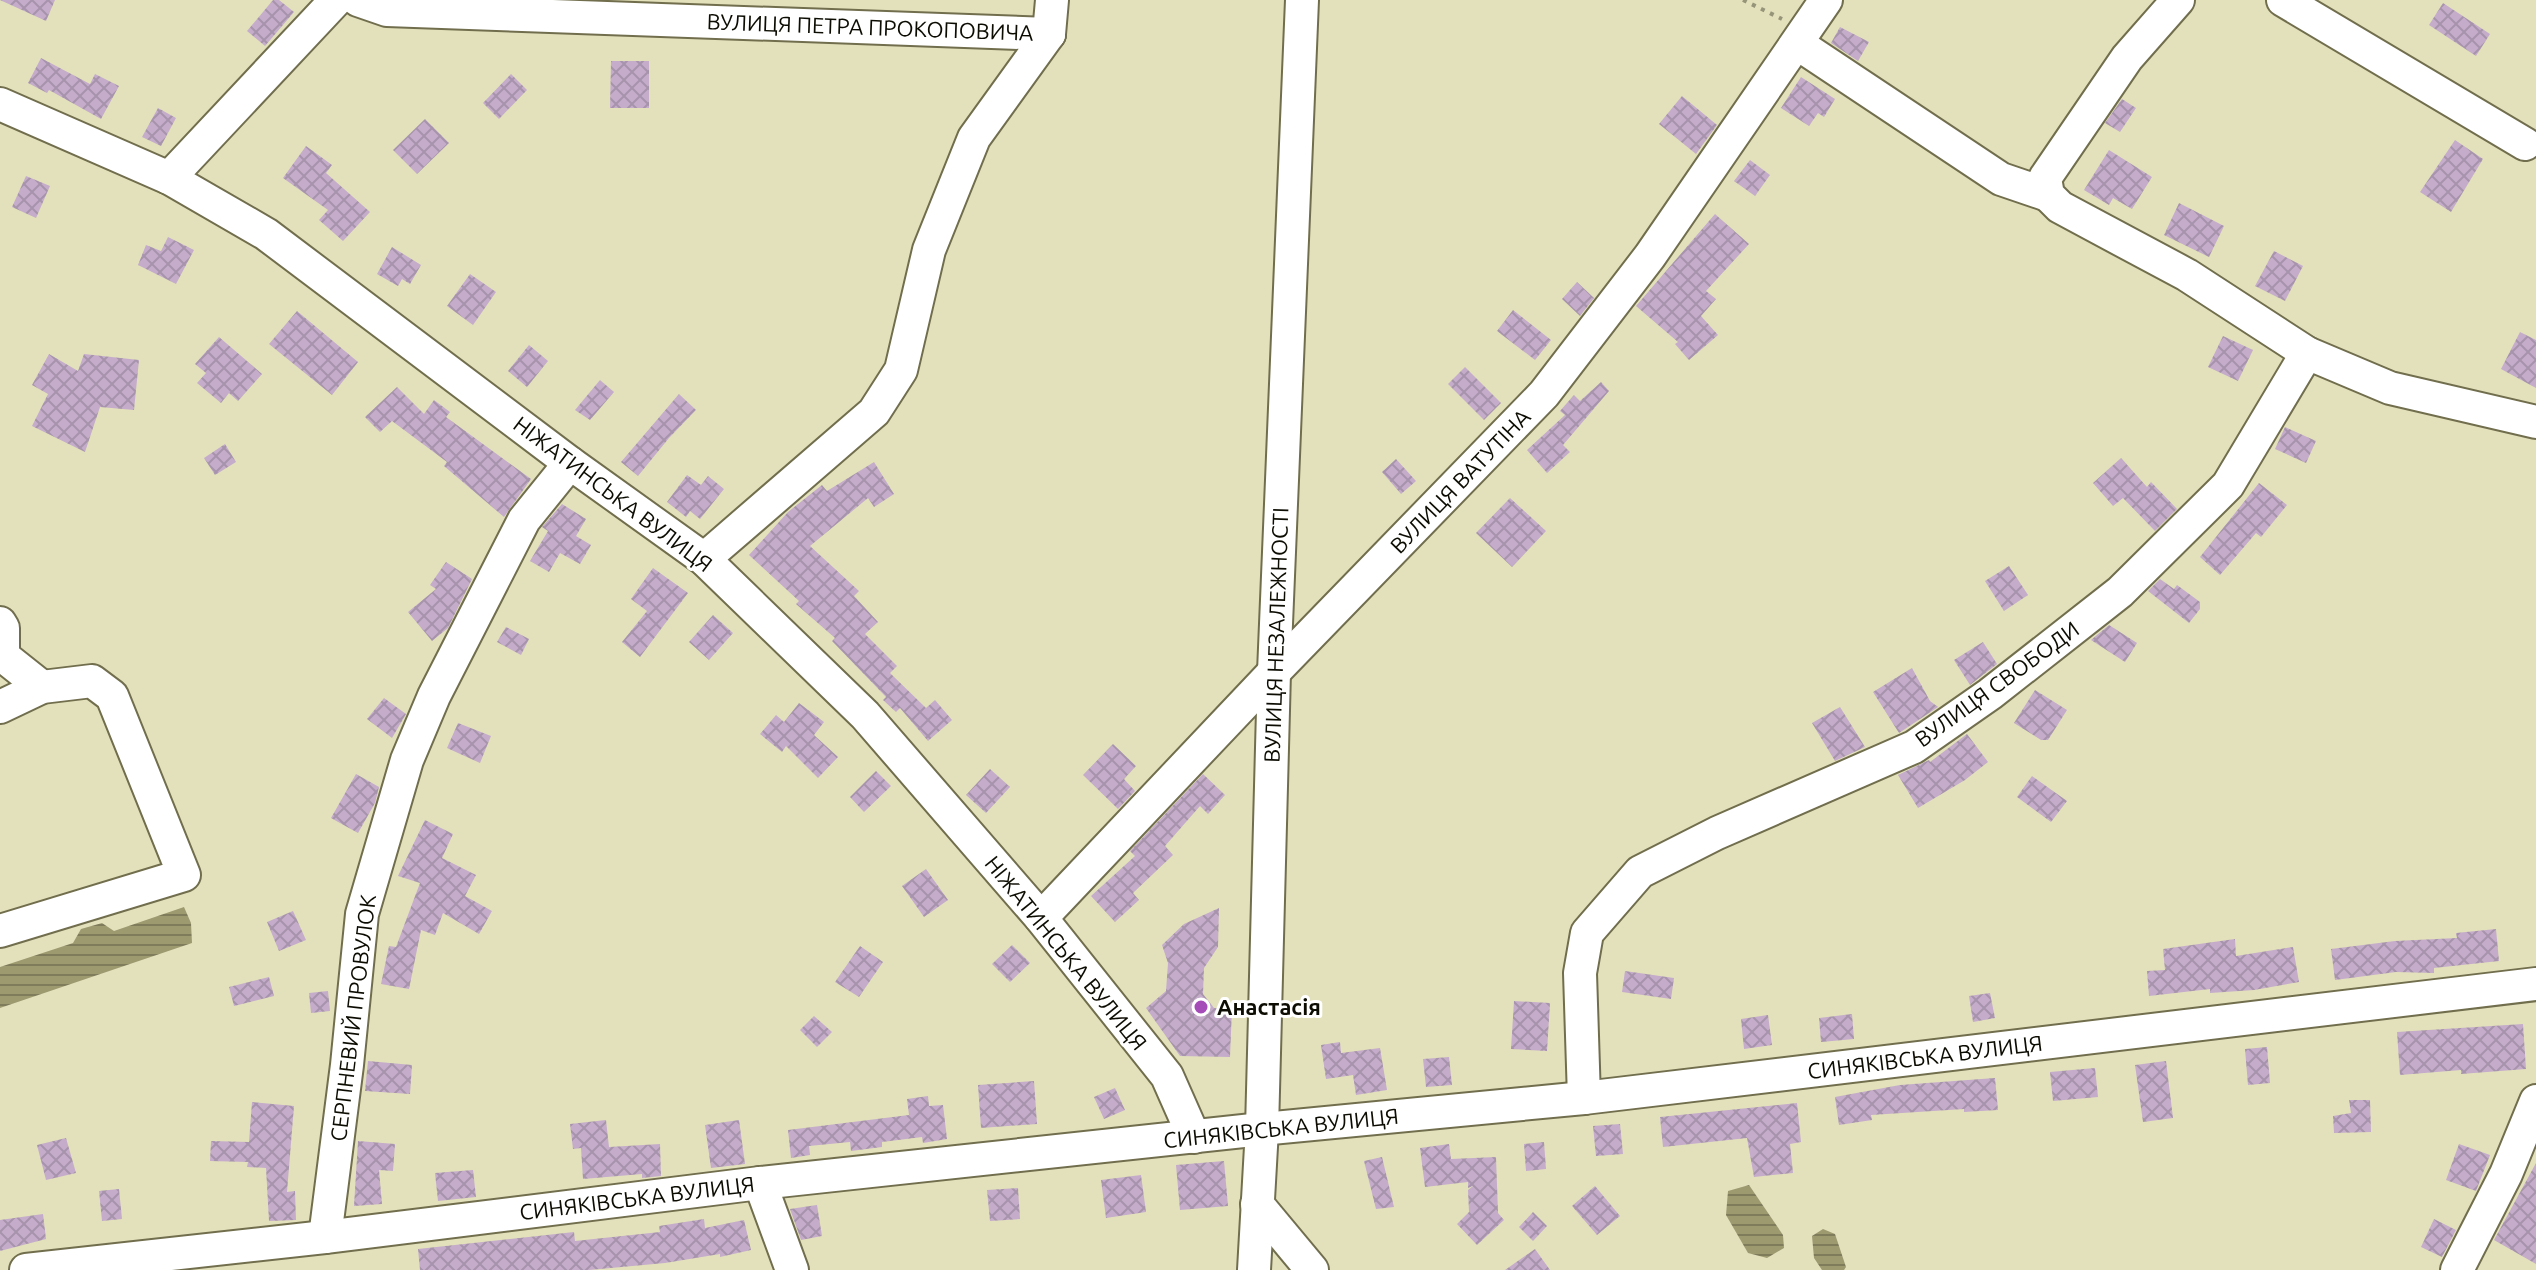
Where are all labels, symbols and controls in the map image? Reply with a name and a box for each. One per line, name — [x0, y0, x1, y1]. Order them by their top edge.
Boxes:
street label: ВУЛИЦЯ ПЕТРА ПРОКОПОВИЧА — [706, 8, 1034, 45]
street label: ВУЛИЦЯ ВАТУТІНА — [1385, 403, 1535, 558]
street label: НІЖАТИНСЬКА ВУЛИЦЯ — [509, 411, 718, 577]
street label: ВУЛИЦЯ НЕЗАЛЕЖНОСТІ — [1259, 507, 1292, 763]
street label: ВУЛИЦЯ СВОБОДИ — [1910, 616, 2083, 751]
street label: НІЖАТИНСЬКА ВУЛИЦЯ — [980, 851, 1152, 1055]
street label: СЕРПНЕВИЙ ПРОВУЛОК — [325, 893, 380, 1143]
place label: Анастасія — [1217, 994, 1321, 1019]
marker: Анастасія — [1192, 998, 1210, 1016]
street label: СИНЯКІВСЬКА ВУЛИЦЯ — [1806, 1030, 2044, 1083]
street label: СИНЯКІВСЬКА ВУЛИЦЯ — [1162, 1103, 1400, 1152]
street label: СИНЯКІВСЬКА ВУЛИЦЯ — [518, 1171, 756, 1224]

